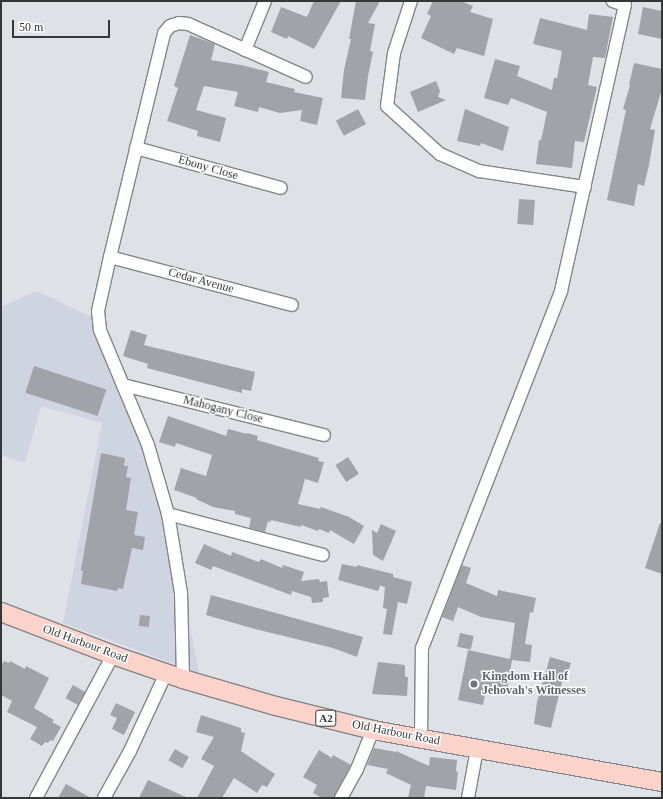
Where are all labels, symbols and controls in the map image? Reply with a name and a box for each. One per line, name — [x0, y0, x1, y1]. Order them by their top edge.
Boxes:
scale bar — [14, 12, 112, 38]
text: 50 m — [19, 20, 43, 34]
street label: Ebony Close — [176, 153, 240, 183]
street label: Cedar Avenue — [166, 265, 236, 297]
street label: Mahogany Close — [182, 393, 264, 427]
street label: Old Harbour Road — [41, 622, 129, 666]
place label: Kingdom Hall of Jehovah's Witnesses — [482, 670, 586, 698]
marker: Kingdom Hall of Jehovah's Witnesses — [469, 679, 479, 689]
road number: A2 — [315, 709, 337, 727]
street label: Old Harbour Road — [351, 717, 441, 749]

